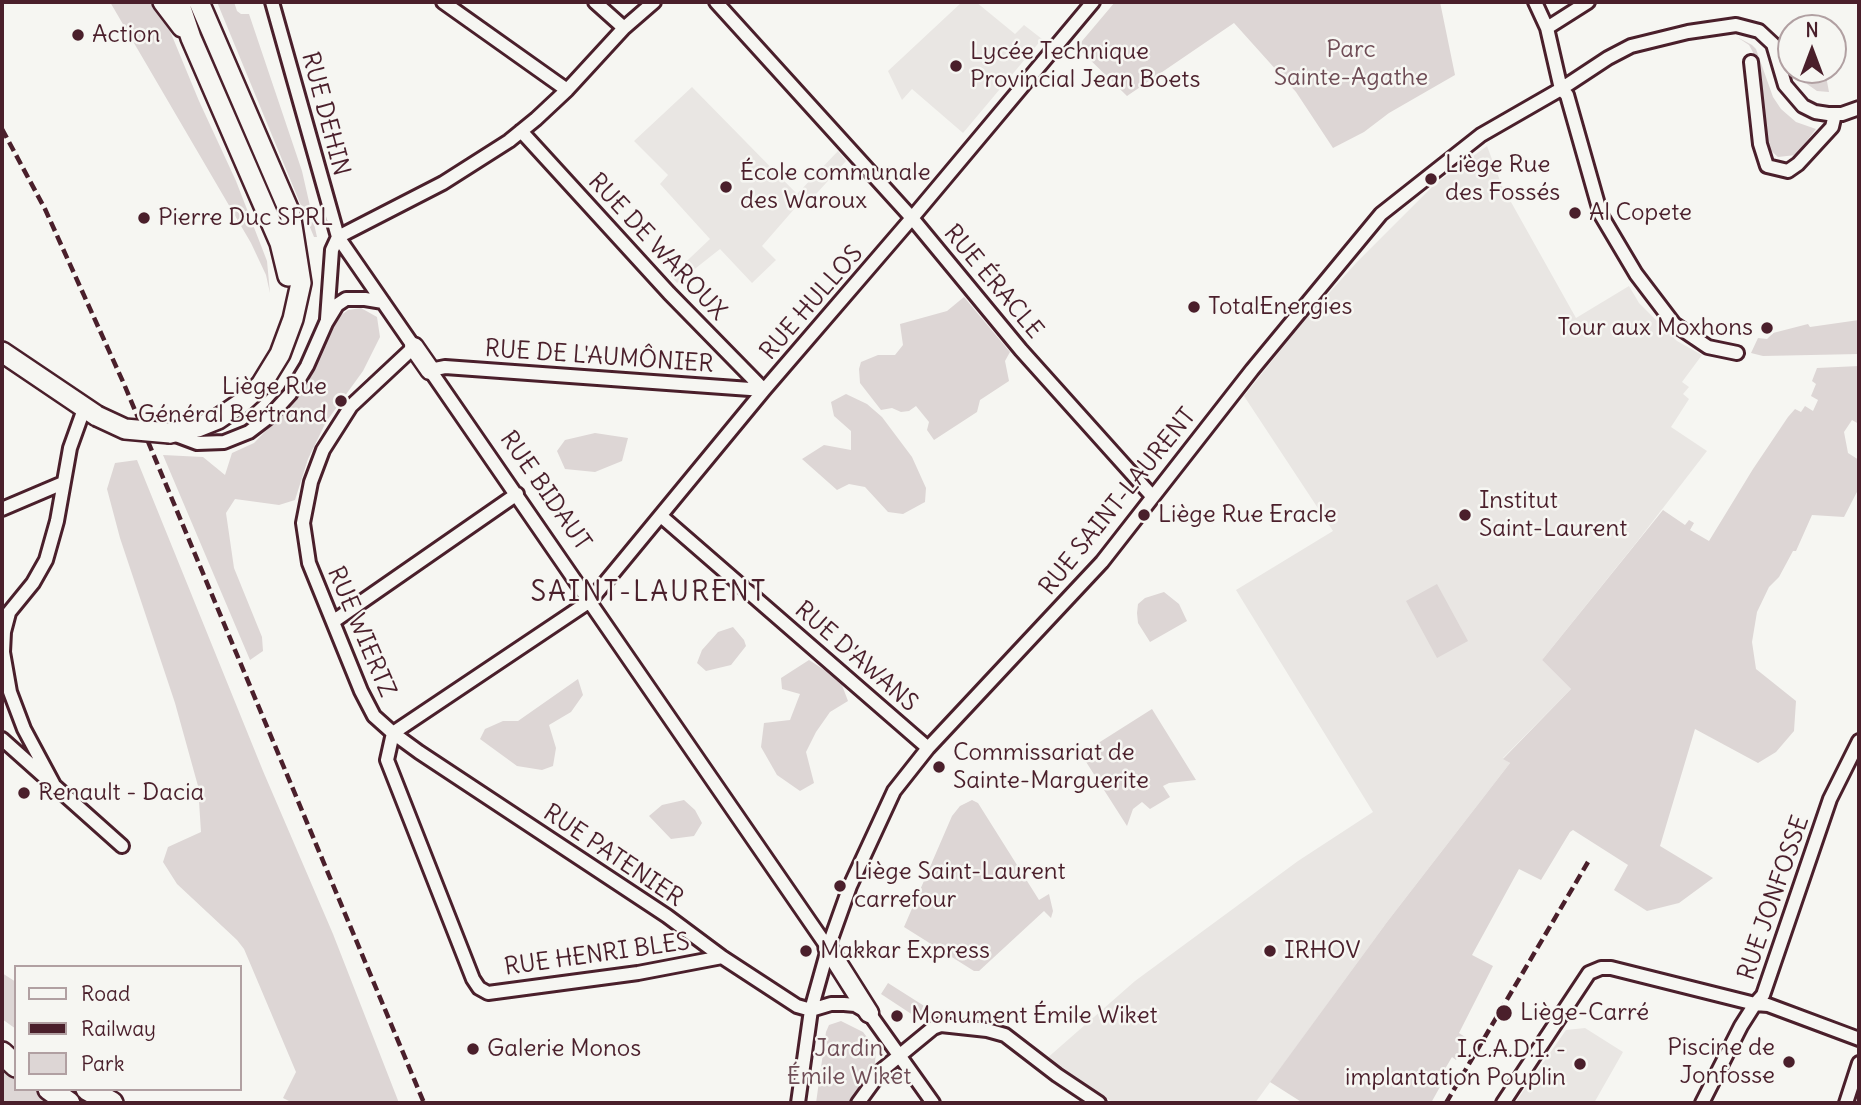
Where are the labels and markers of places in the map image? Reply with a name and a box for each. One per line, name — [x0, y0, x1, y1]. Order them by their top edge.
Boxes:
place label: Action — [92, 21, 160, 49]
marker: Action — [70, 27, 86, 43]
place label: Lycée Technique Provincial Jean Boets — [970, 38, 1200, 94]
marker: Lycée Technique Provincial Jean Boets — [948, 58, 964, 74]
place label: Liège Rue des Fossés — [1445, 151, 1560, 207]
place label: École communale des Waroux — [740, 159, 931, 215]
marker: Liège Rue des Fossés — [1423, 171, 1439, 187]
marker: École communale des Waroux — [718, 179, 734, 195]
place label: Al Copete — [1589, 199, 1692, 227]
place label: Pierre Duc SPRL — [158, 204, 333, 232]
marker: Al Copete — [1567, 205, 1583, 221]
marker: Pierre Duc SPRL — [136, 210, 152, 226]
place label: TotalEnergies — [1208, 293, 1352, 321]
marker: TotalEnergies — [1186, 299, 1202, 315]
place label: Tour aux Moxhons — [1558, 314, 1753, 342]
marker: Tour aux Moxhons — [1759, 320, 1775, 336]
place label: Liège Rue Général Bertrand — [138, 373, 327, 429]
marker: Liège Rue Général Bertrand — [333, 393, 349, 409]
place label: Institut Saint-Laurent — [1479, 487, 1627, 543]
place label: Liège Rue Eracle — [1158, 501, 1337, 529]
marker: Liège Rue Eracle — [1136, 507, 1152, 523]
marker: Institut Saint-Laurent — [1457, 507, 1473, 523]
place label: Commissariat de Sainte-Marguerite — [953, 739, 1149, 795]
marker: Commissariat de Sainte-Marguerite — [931, 759, 947, 775]
place label: Renault - Dacia — [38, 779, 204, 807]
marker: Renault - Dacia — [16, 785, 32, 801]
place label: Liège Saint-Laurent carrefour — [854, 858, 1066, 914]
marker: Liège Saint-Laurent carrefour — [832, 878, 848, 894]
place label: Makkar Express — [820, 937, 990, 965]
place label: IRHOV — [1284, 937, 1360, 965]
marker: Makkar Express — [798, 943, 814, 959]
marker: IRHOV — [1262, 943, 1278, 959]
place label: Liège-Carré — [1520, 999, 1649, 1027]
place label: Monument Émile Wiket — [911, 1002, 1158, 1030]
marker: Liège-Carré — [1494, 1003, 1514, 1023]
marker: Monument Émile Wiket — [889, 1008, 905, 1024]
place label: Piscine de Jonfosse — [1667, 1034, 1775, 1090]
place label: Galerie Monos — [487, 1035, 641, 1063]
place label: I.C.A.D.I. - implantation Pouplin — [1345, 1036, 1566, 1092]
marker: Galerie Monos — [465, 1041, 481, 1057]
marker: Piscine de Jonfosse — [1781, 1054, 1797, 1070]
marker: I.C.A.D.I. - implantation Pouplin — [1572, 1056, 1588, 1072]

